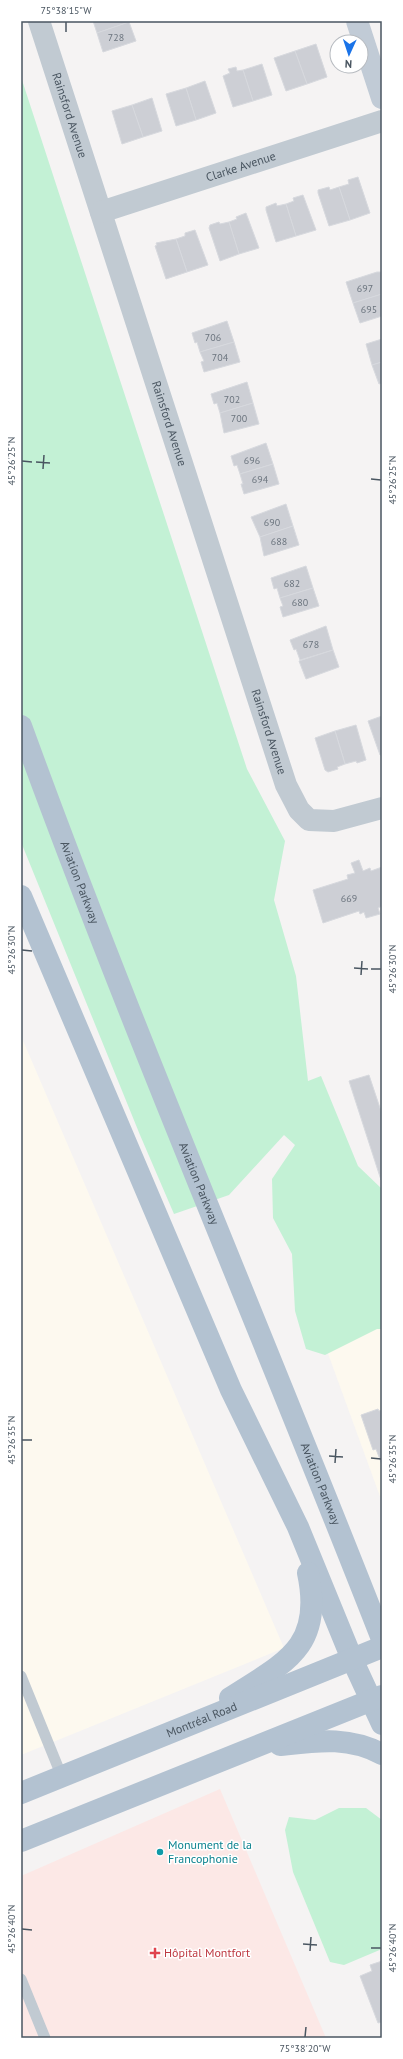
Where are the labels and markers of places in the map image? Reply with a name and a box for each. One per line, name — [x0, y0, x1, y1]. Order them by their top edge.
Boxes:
place label: Monument de la Francophonie — [168, 1837, 252, 1866]
marker: Monument de la Francophonie — [155, 1847, 165, 1857]
place label: Hôpital Montfort — [164, 1945, 250, 1960]
marker: Hôpital Montfort — [149, 1947, 161, 1959]

